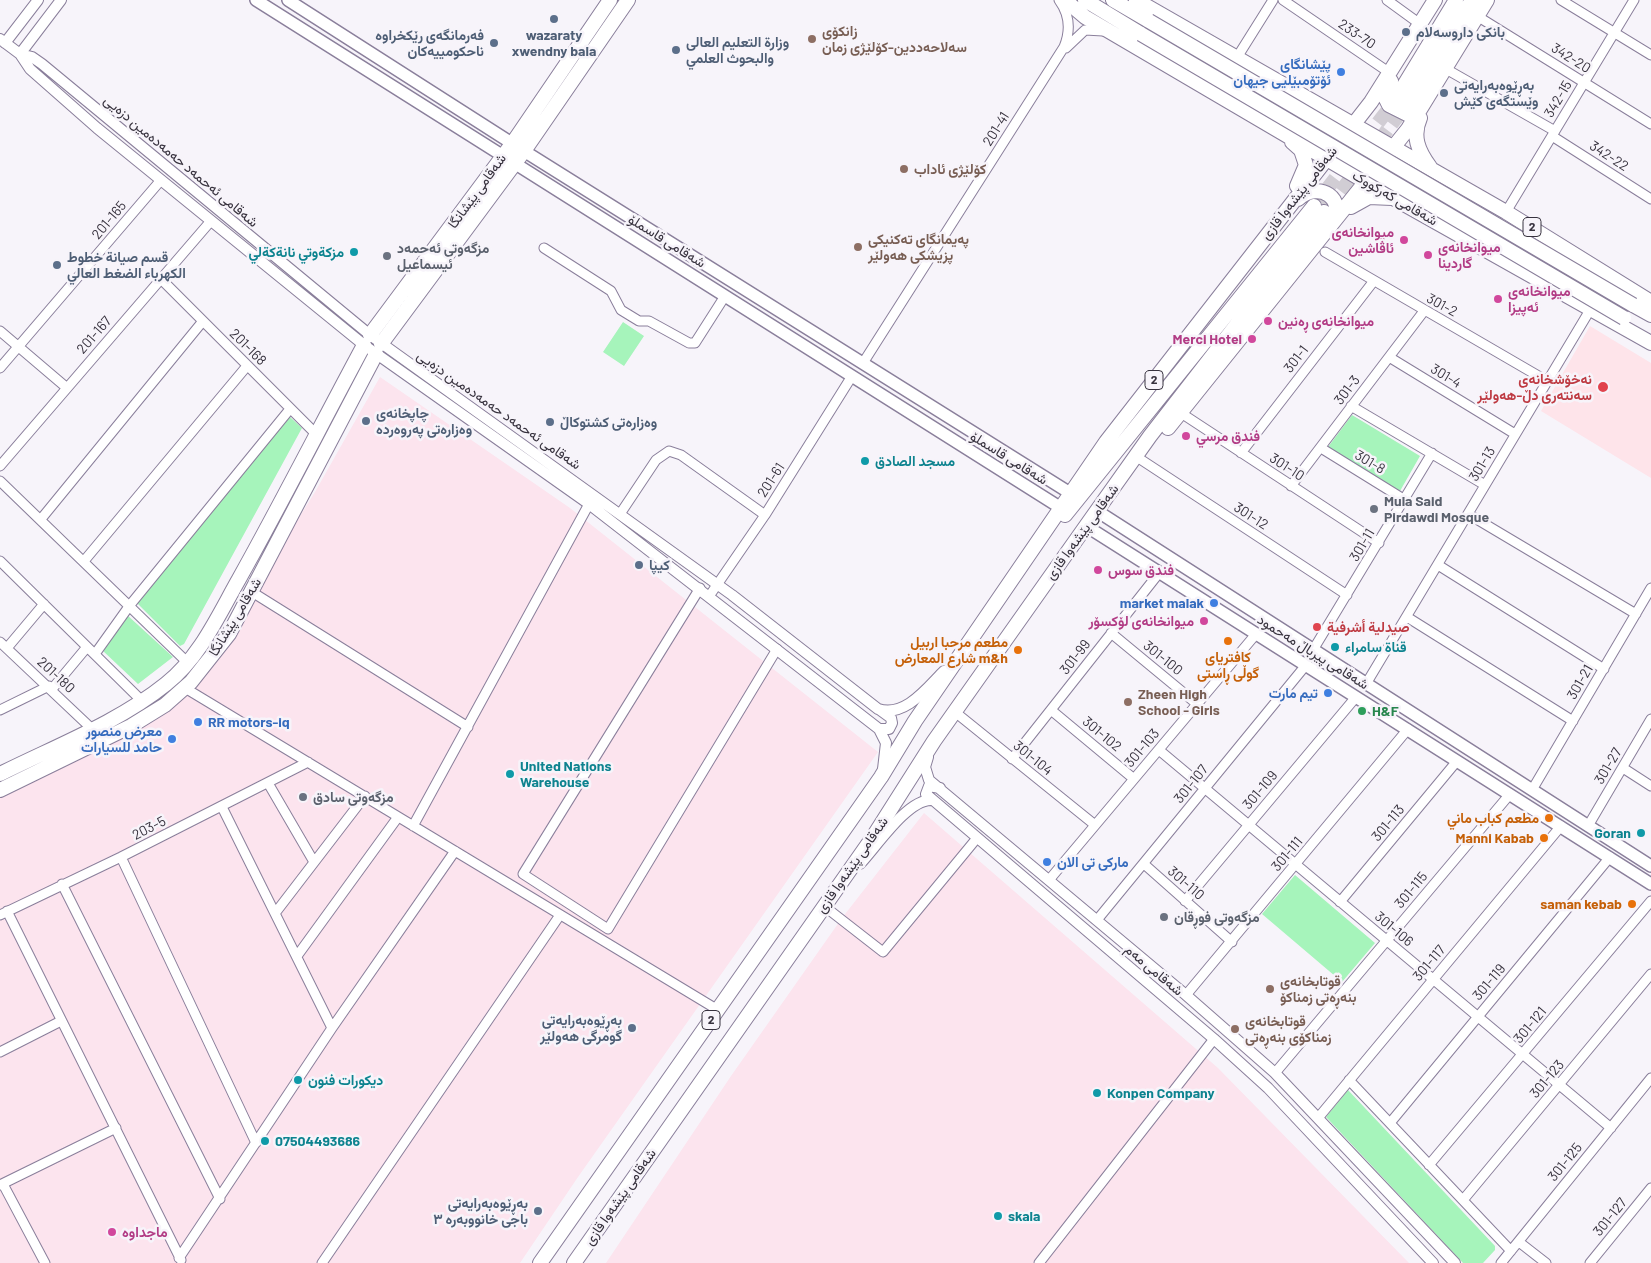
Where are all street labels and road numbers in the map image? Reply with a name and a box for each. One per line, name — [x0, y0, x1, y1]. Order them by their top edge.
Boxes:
street label: 233-70 — [1335, 15, 1379, 53]
street label: 342-20 — [1548, 39, 1594, 77]
street label: 342-15 — [1540, 78, 1576, 120]
street label: شەقامی ئەحمەد حەمەدەمین دزەیی — [100, 91, 262, 231]
street label: 201-41 — [979, 109, 1013, 149]
street label: 342-22 — [1586, 137, 1632, 175]
street label: شەقامی پێشەوا قازی — [1257, 143, 1341, 243]
street label: شەقامی پێشانگا — [444, 150, 510, 232]
street label: شەقامی کەرکووک — [1349, 167, 1441, 229]
street label: 201-165 — [88, 197, 130, 243]
street label: شەقامی قاسملۆ — [625, 211, 709, 271]
road number: 2 — [1523, 218, 1541, 236]
street label: 301-2 — [1424, 290, 1460, 320]
street label: 201-167 — [73, 313, 115, 357]
street label: 201-168 — [226, 325, 270, 369]
street label: 301-1 — [1280, 342, 1312, 376]
street label: شەقامی ئەحمەد حەمەدەمین دزەیی — [414, 347, 584, 473]
street label: 301-4 — [1428, 360, 1464, 392]
road number: 2 — [1145, 370, 1163, 390]
street label: 301-3 — [1331, 372, 1363, 408]
street label: شەقامی قاسملۆ — [967, 428, 1051, 488]
street label: 301-13 — [1465, 444, 1499, 484]
street label: 301-8 — [1352, 446, 1388, 478]
street label: 301-10 — [1267, 450, 1307, 484]
street label: 201-61 — [754, 460, 788, 500]
street label: شەقامی پێشەوا قازی — [1042, 481, 1122, 583]
street label: 301-12 — [1231, 499, 1271, 533]
street label: 301-11 — [1346, 526, 1378, 564]
street label: شەقامی پێشانگا — [205, 575, 265, 659]
street label: شەقامی پیرباڵ مەحمود — [1254, 611, 1372, 693]
street label: 301-99 — [1056, 636, 1094, 678]
street label: 301-100 — [1140, 637, 1186, 679]
street label: 201-180 — [34, 653, 78, 697]
street label: 301-21 — [1563, 662, 1597, 702]
street label: 301-102 — [1079, 713, 1125, 755]
street label: 301-103 — [1121, 725, 1163, 771]
street label: 301-104 — [1010, 737, 1056, 779]
street label: 301-27 — [1591, 745, 1625, 787]
street label: 301-107 — [1170, 761, 1212, 807]
street label: 301-109 — [1239, 767, 1281, 813]
street label: 301-113 — [1368, 801, 1408, 845]
street label: 203-5 — [129, 812, 169, 844]
street label: شەقامی پێشەوا قازی — [812, 813, 892, 917]
street label: 301-111 — [1268, 833, 1306, 875]
street label: 301-110 — [1164, 863, 1208, 903]
street label: 301-115 — [1391, 868, 1431, 912]
street label: 301-106 — [1371, 908, 1417, 950]
street label: شەقامی مەم — [1121, 941, 1187, 999]
street label: 301-117 — [1409, 942, 1449, 984]
street label: 301-119 — [1469, 960, 1509, 1004]
street label: 301-121 — [1510, 1003, 1550, 1047]
road number: 2 — [702, 1010, 720, 1030]
street label: 301-123 — [1526, 1056, 1568, 1102]
street label: 301-125 — [1544, 1139, 1586, 1185]
street label: شەقامی پێشەوا قازی — [580, 1145, 660, 1249]
street label: 301-127 — [1590, 1195, 1630, 1239]

